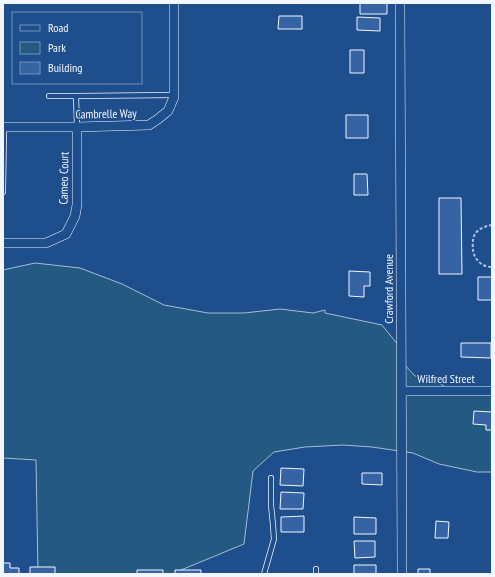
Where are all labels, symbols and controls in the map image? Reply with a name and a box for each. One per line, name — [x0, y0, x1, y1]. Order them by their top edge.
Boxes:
legend — [12, 12, 142, 84]
text: Road — [48, 20, 68, 35]
text: Park — [48, 40, 66, 55]
text: Building — [48, 60, 83, 75]
street label: Cambrelle Way — [75, 105, 137, 122]
street label: Cameo Court — [56, 151, 71, 205]
street label: Crawford Avenue — [381, 254, 396, 324]
street label: Wilfred Street — [417, 371, 475, 386]

